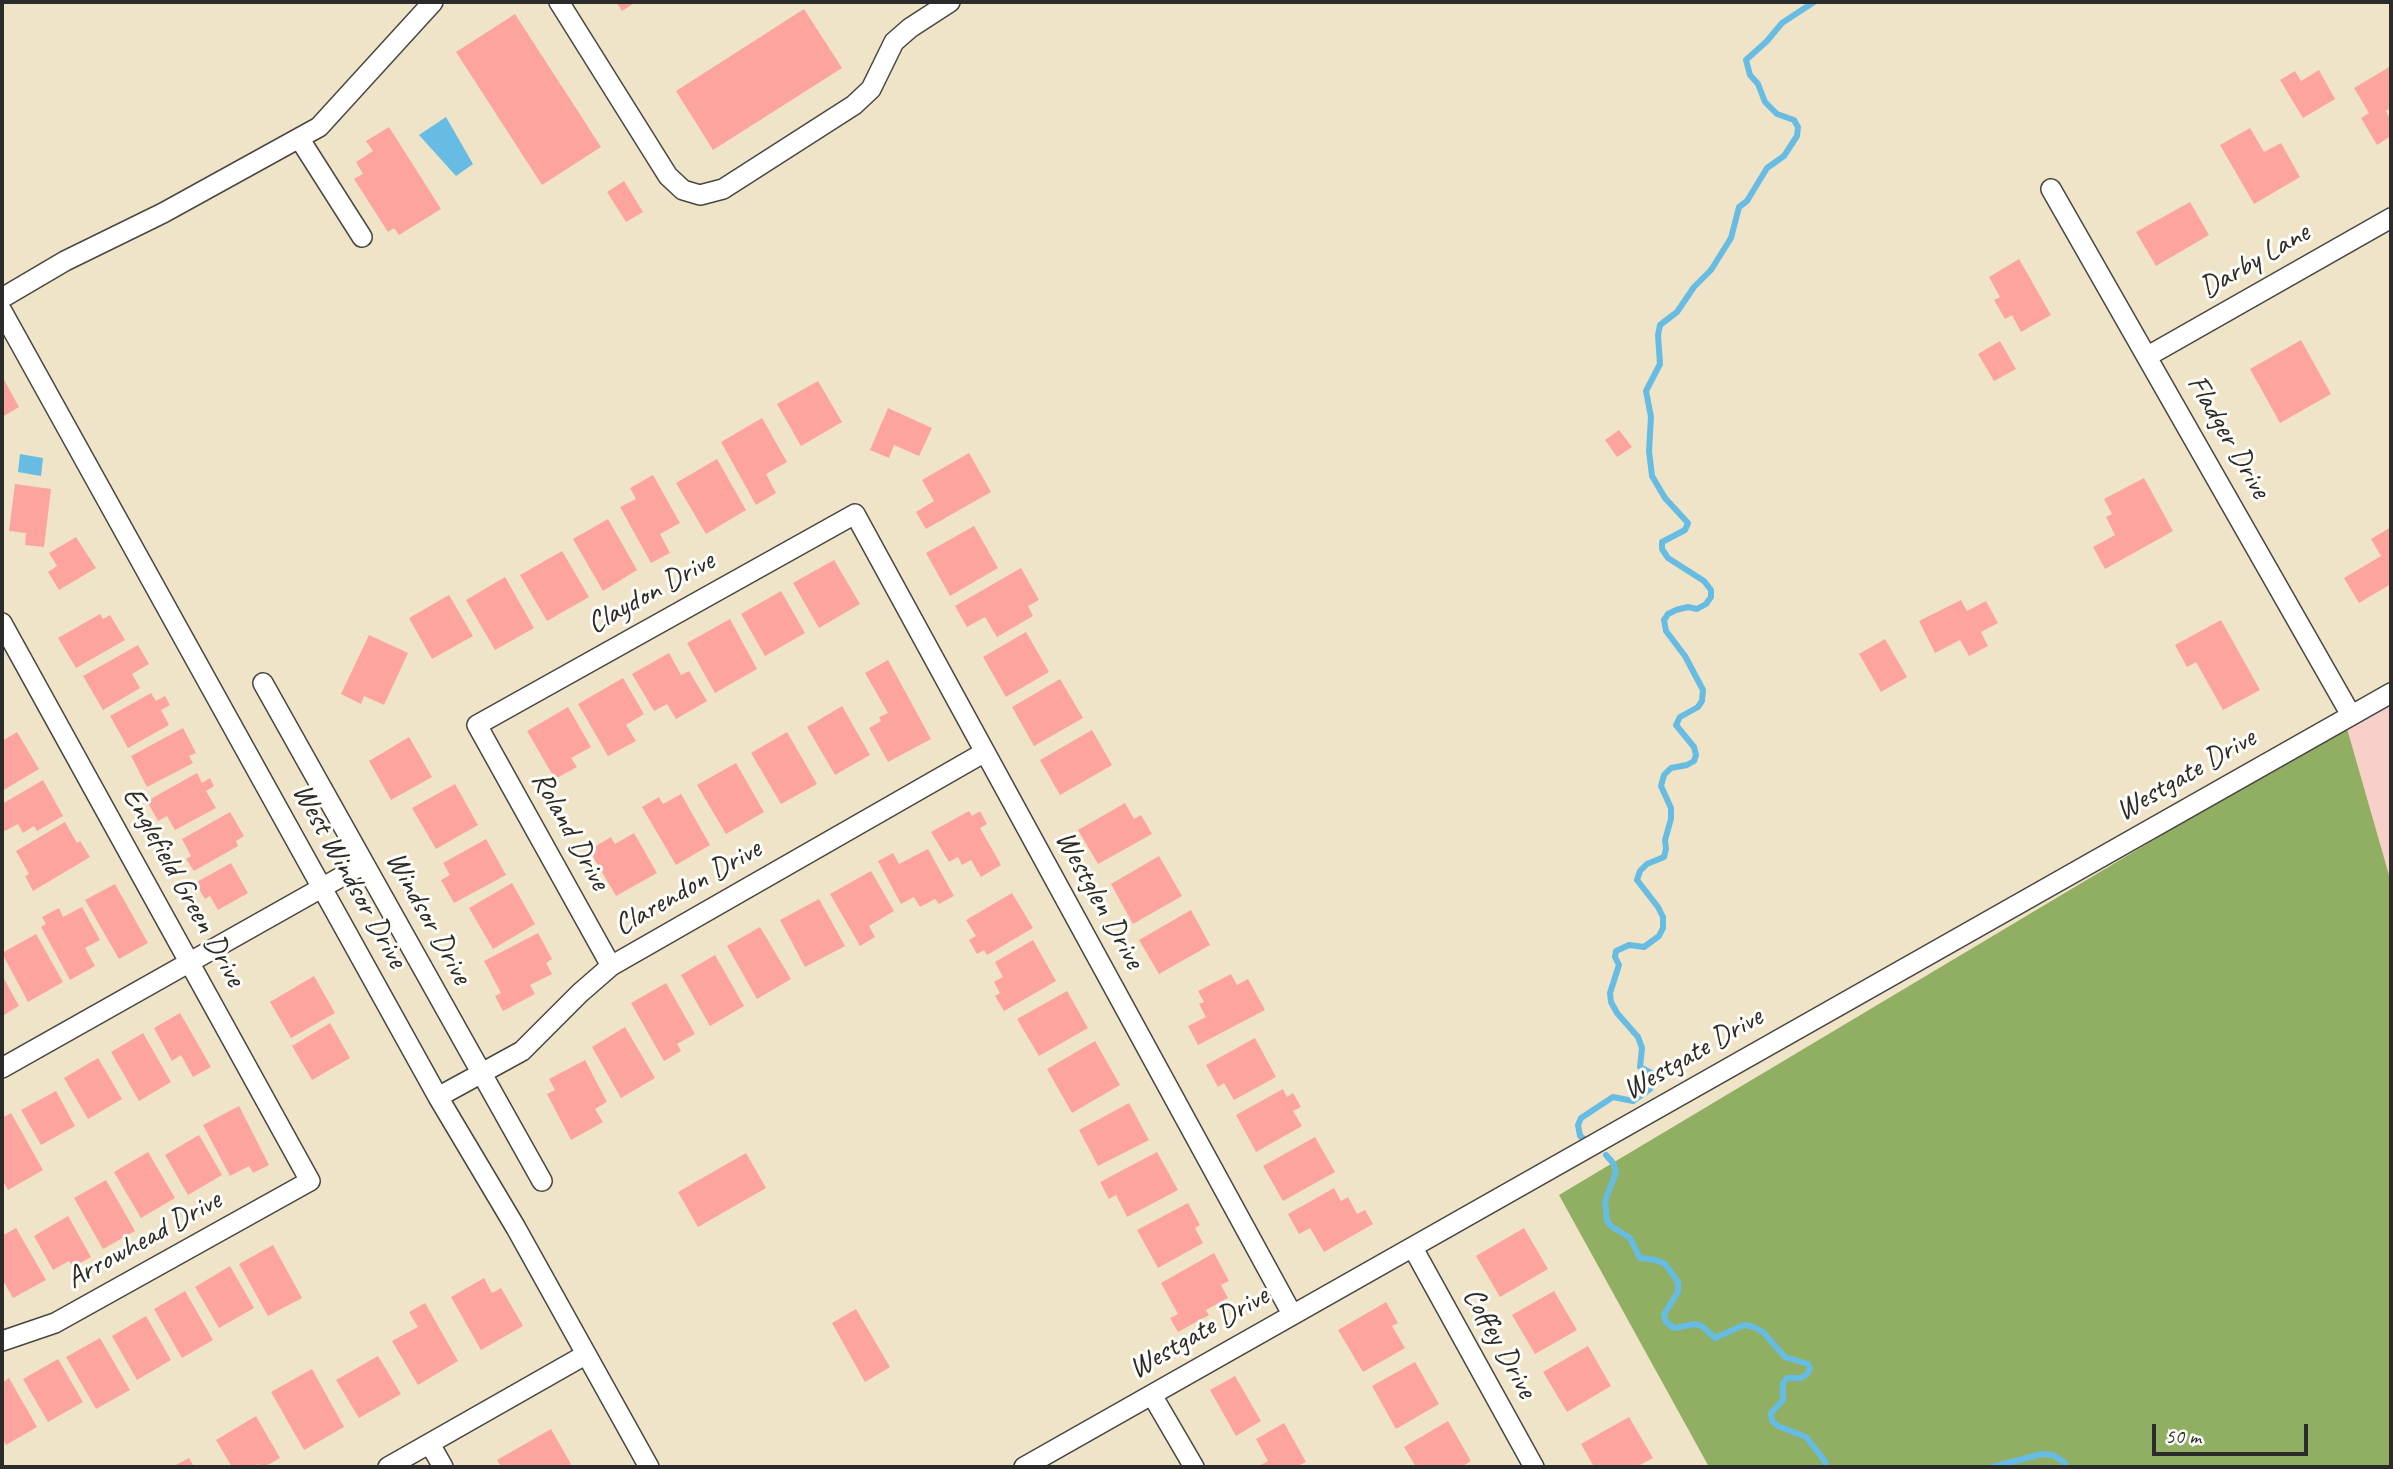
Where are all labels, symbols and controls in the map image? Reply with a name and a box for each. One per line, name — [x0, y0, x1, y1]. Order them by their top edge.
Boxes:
street label: Darby Lane — [2194, 215, 2316, 307]
street label: Fladger Drive — [2178, 369, 2278, 505]
street label: Claydon Drive — [581, 543, 721, 643]
street label: Westgate Drive — [2110, 721, 2262, 829]
street label: Roland Drive — [523, 765, 617, 897]
street label: West Windsor Drive — [284, 778, 414, 974]
street label: Englefield Green Drive — [113, 781, 253, 993]
street label: Westglen Drive — [1046, 825, 1152, 975]
street label: Clarendon Drive — [608, 832, 768, 944]
street label: Windsor Drive — [377, 845, 479, 991]
street label: Westgate Drive — [1617, 1000, 1769, 1108]
street label: Arrowhead Drive — [60, 1183, 228, 1297]
street label: Westgate Drive — [1123, 1279, 1275, 1387]
street label: Coffey Drive — [1454, 1281, 1544, 1405]
scale bar — [2155, 1410, 2311, 1454]
text: 50 m — [2165, 1423, 2201, 1449]

